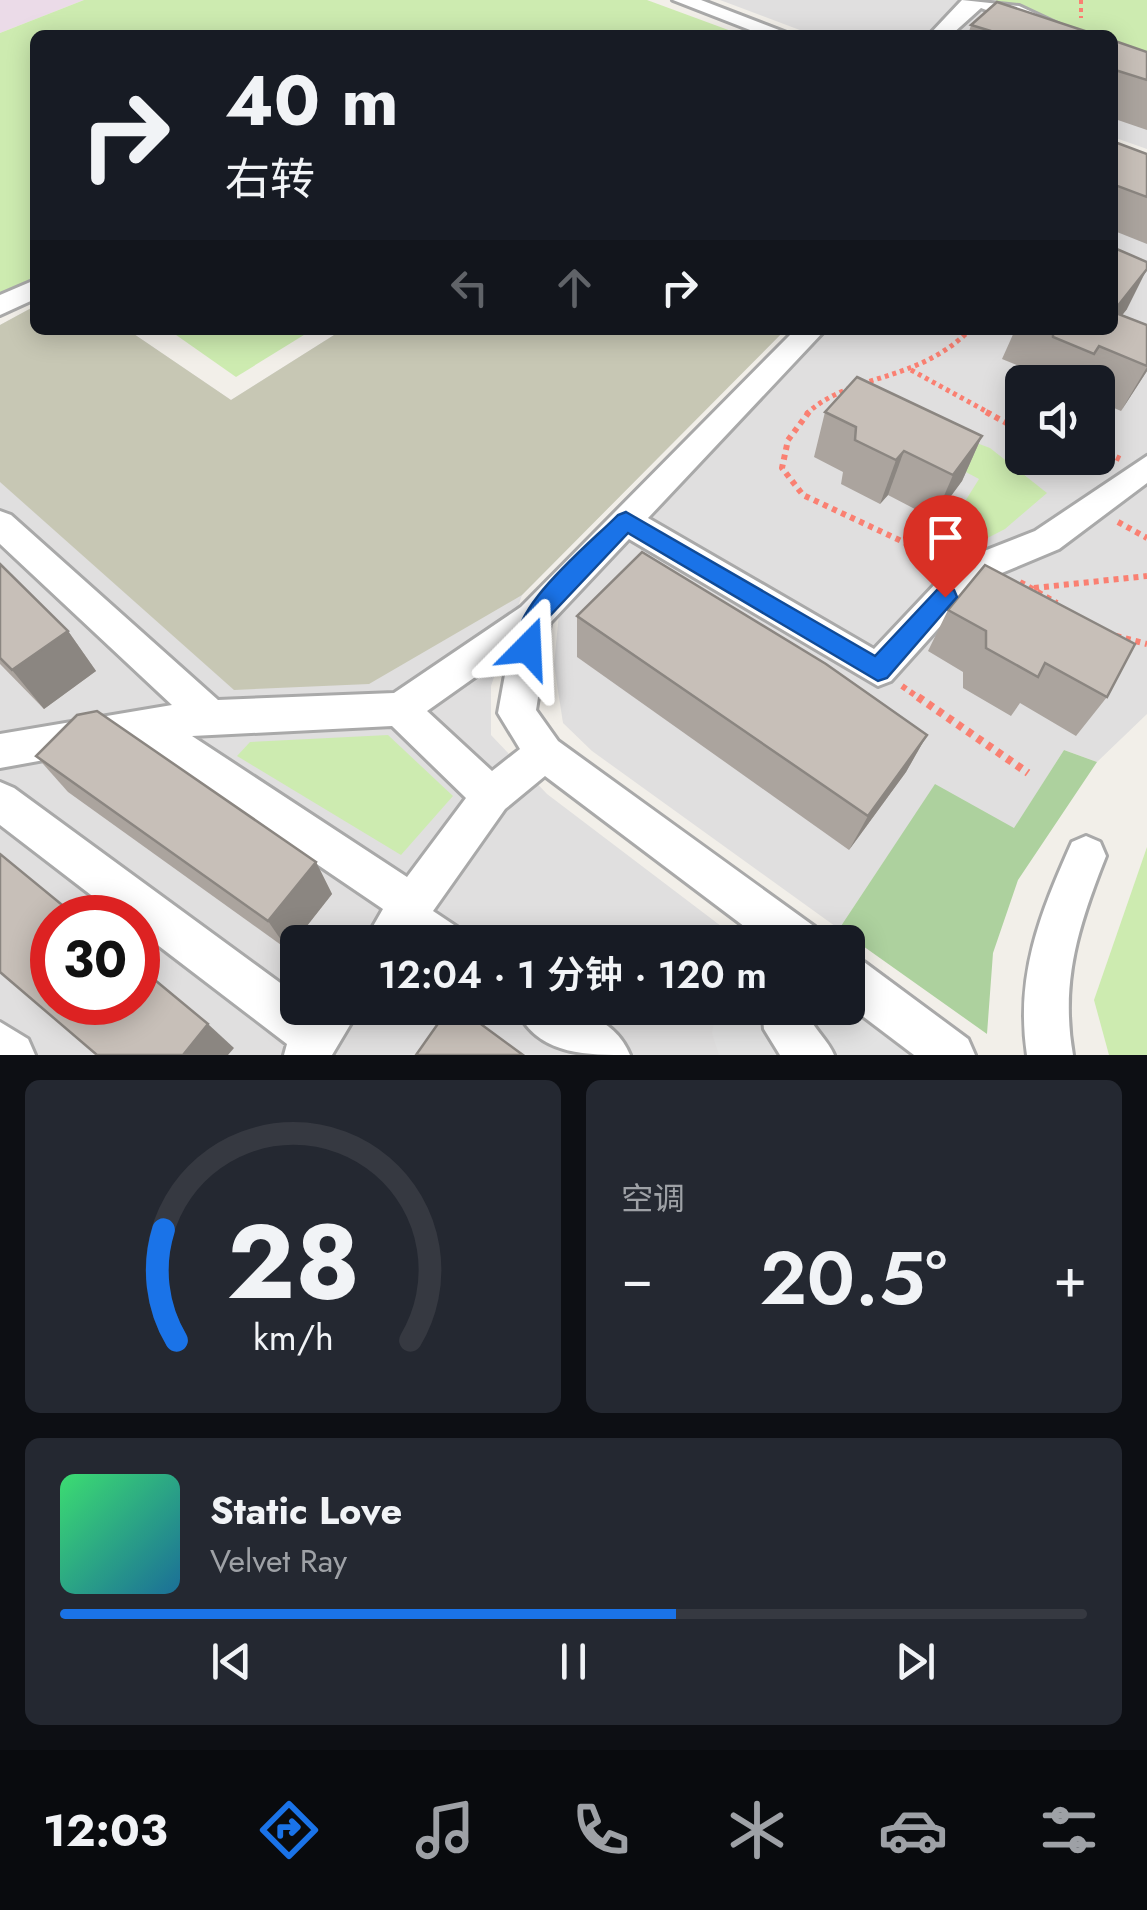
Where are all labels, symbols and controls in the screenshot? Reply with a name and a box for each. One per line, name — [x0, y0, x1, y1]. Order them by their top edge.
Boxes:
text: 40 m — [225, 50, 399, 151]
icon: right — [60, 70, 190, 200]
text: 右转 — [225, 147, 315, 212]
icon: left — [442, 260, 497, 315]
icon: ahead — [547, 260, 602, 315]
icon: right — [652, 260, 707, 315]
map controls — [1005, 365, 1115, 475]
button: sound — [1005, 365, 1115, 475]
pin — [903, 495, 988, 598]
icon: arrive — [918, 510, 973, 565]
position arrow — [476, 596, 580, 700]
speed limit sign: 30 — [30, 895, 160, 1025]
text: 12:04 · 1 分钟 · 120 m — [378, 947, 767, 1002]
text: 空调 — [621, 1176, 685, 1222]
text: 28 — [226, 1187, 360, 1337]
text: 20.5° — [760, 1224, 947, 1332]
text: − — [621, 1238, 653, 1318]
text: + — [1053, 1238, 1087, 1318]
text: km/h — [253, 1312, 333, 1363]
text: Static Love — [210, 1483, 402, 1538]
text: Velvet Ray — [210, 1538, 347, 1584]
icon: previous — [204, 1634, 259, 1689]
icon: pause — [546, 1634, 601, 1689]
icon: next — [888, 1634, 943, 1689]
icon: directions — [254, 1795, 324, 1865]
icon: music — [410, 1795, 480, 1865]
icon: phone — [566, 1795, 636, 1865]
icon: climate — [722, 1795, 792, 1865]
icon: car — [878, 1795, 948, 1865]
icon: filters — [1034, 1795, 1104, 1865]
text: 12:03 — [43, 1798, 168, 1863]

